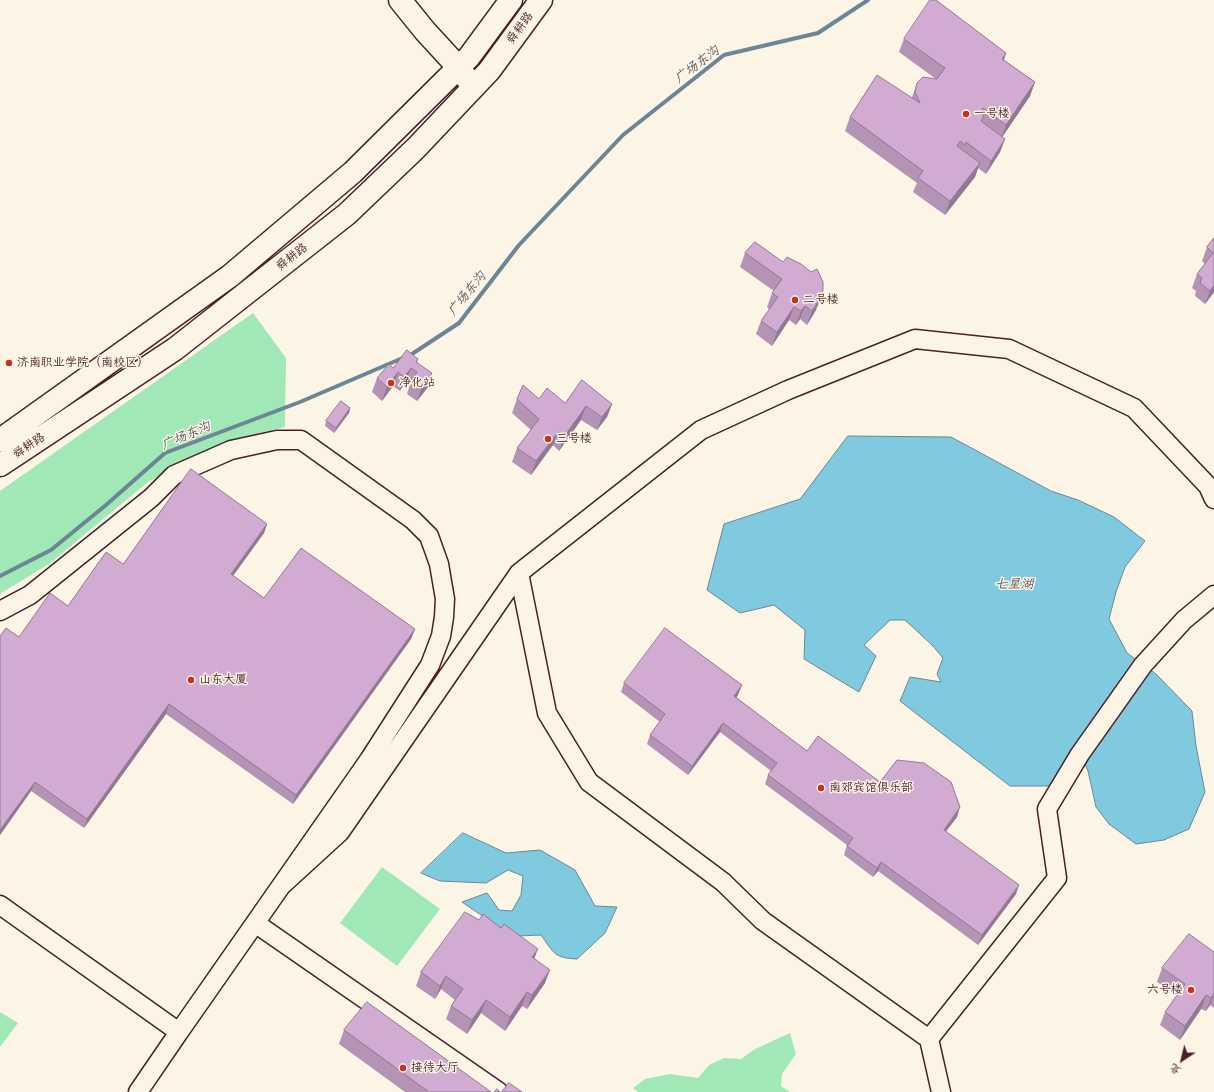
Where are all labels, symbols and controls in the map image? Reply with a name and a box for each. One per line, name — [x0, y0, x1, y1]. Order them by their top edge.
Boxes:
street label: 舜耕路 — [504, 9, 536, 47]
water label: 广场东沟 — [672, 43, 722, 87]
place label: 一号楼 — [974, 107, 1010, 121]
marker: 一号楼 — [961, 109, 971, 119]
street label: 舜耕路 — [273, 240, 311, 274]
water label: 广场东沟 — [445, 269, 489, 319]
place label: 二号楼 — [803, 293, 839, 307]
marker: 二号楼 — [790, 295, 800, 305]
place label: 济南职业学院（南校区） — [17, 356, 149, 370]
marker: 济南职业学院（南校区） — [4, 358, 14, 368]
place label: 净化站 — [399, 376, 435, 390]
marker: 净化站 — [386, 378, 396, 388]
water label: 广场东沟 — [159, 419, 213, 453]
street label: 舜耕路 — [10, 430, 48, 462]
place label: 三号楼 — [556, 432, 592, 446]
marker: 三号楼 — [543, 434, 553, 444]
water label: 七星湖 — [995, 576, 1033, 592]
place label: 山东大厦 — [199, 673, 247, 687]
marker: 山东大厦 — [186, 675, 196, 685]
place label: 南郊宾馆俱乐部 — [829, 781, 913, 795]
marker: 南郊宾馆俱乐部 — [816, 783, 826, 793]
place label: 六号楼 — [1147, 983, 1183, 997]
marker: 六号楼 — [1186, 985, 1196, 995]
north arrow — [1162, 1040, 1202, 1080]
text: 北 — [1165, 1060, 1184, 1080]
place label: 接待大厅 — [411, 1061, 459, 1075]
marker: 接待大厅 — [398, 1063, 408, 1073]

